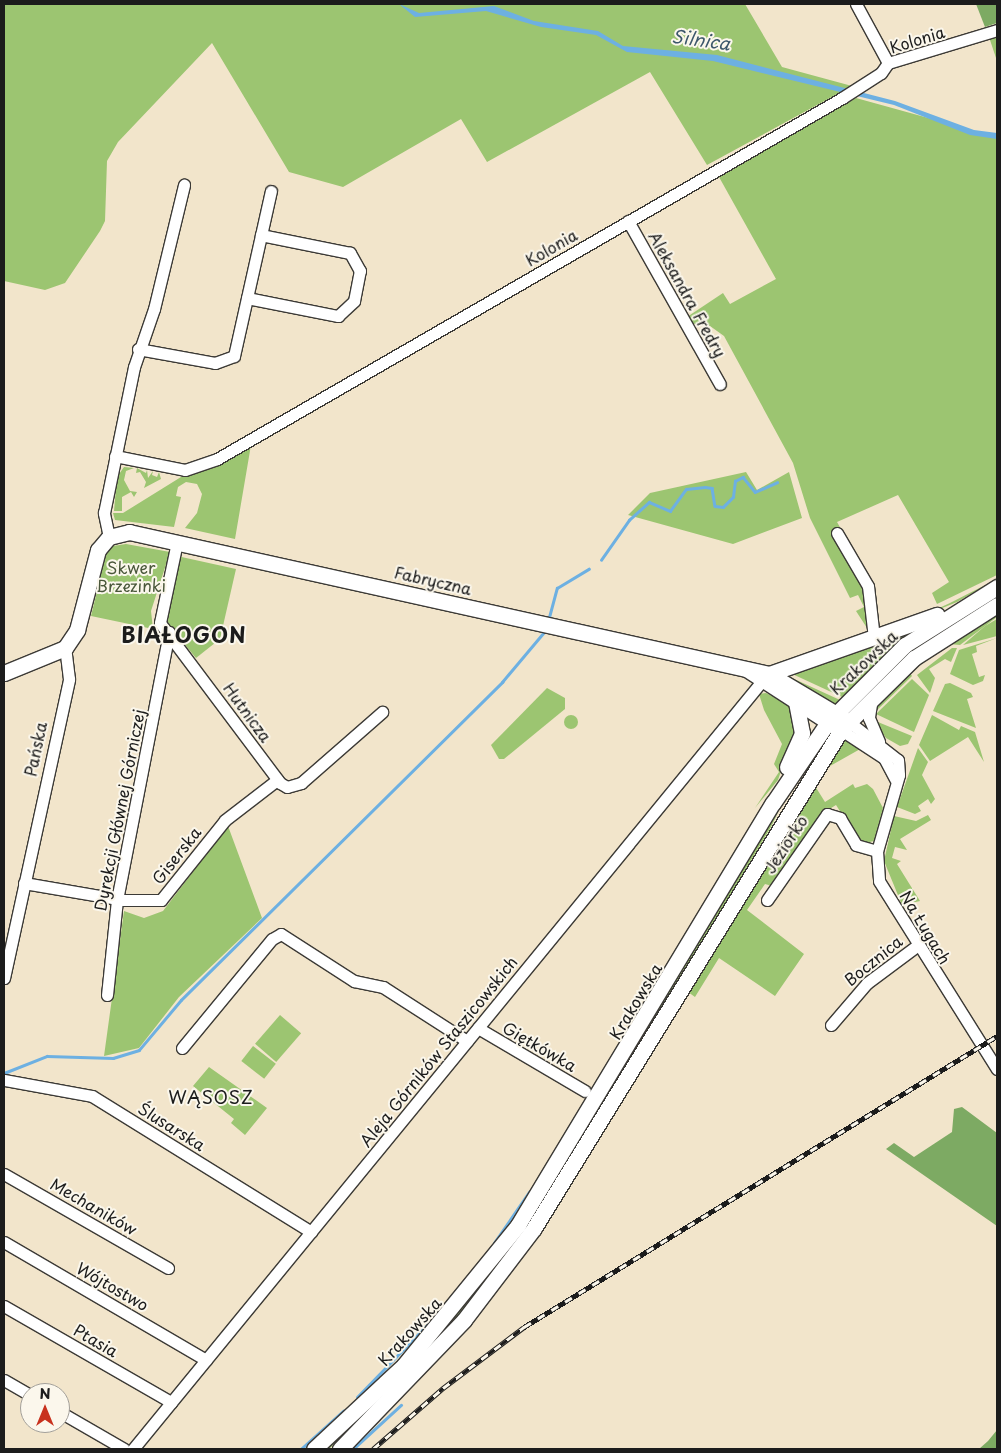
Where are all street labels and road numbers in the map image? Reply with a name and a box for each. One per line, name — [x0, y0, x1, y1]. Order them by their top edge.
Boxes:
street label: Kolonia — [887, 22, 947, 56]
street label: Kolonia — [522, 224, 580, 270]
street label: Aleksandra Fredry — [645, 228, 731, 360]
street label: Fabryczna — [393, 562, 473, 598]
street label: Krakowska — [825, 626, 901, 698]
street label: Hutnicza — [220, 679, 276, 745]
street label: Dyrekcji Głównej Górniczej — [90, 707, 148, 913]
street label: Pańska — [20, 720, 50, 778]
street label: Jeziorko — [759, 811, 811, 877]
street label: Giserska — [148, 822, 204, 888]
street label: Na Ługach — [897, 887, 955, 967]
street label: Bocznica — [840, 931, 906, 989]
street label: Aleja Górników Staszicowskich — [355, 952, 521, 1150]
street label: Krakowska — [605, 959, 665, 1043]
street label: Giętkówka — [500, 1017, 580, 1075]
street label: Ślusarska — [135, 1098, 209, 1154]
street label: Mechaników — [47, 1173, 141, 1239]
street label: Wójtostwo — [74, 1258, 152, 1314]
street label: Krakowska — [373, 1293, 445, 1369]
street label: Ptasia — [70, 1320, 122, 1360]

